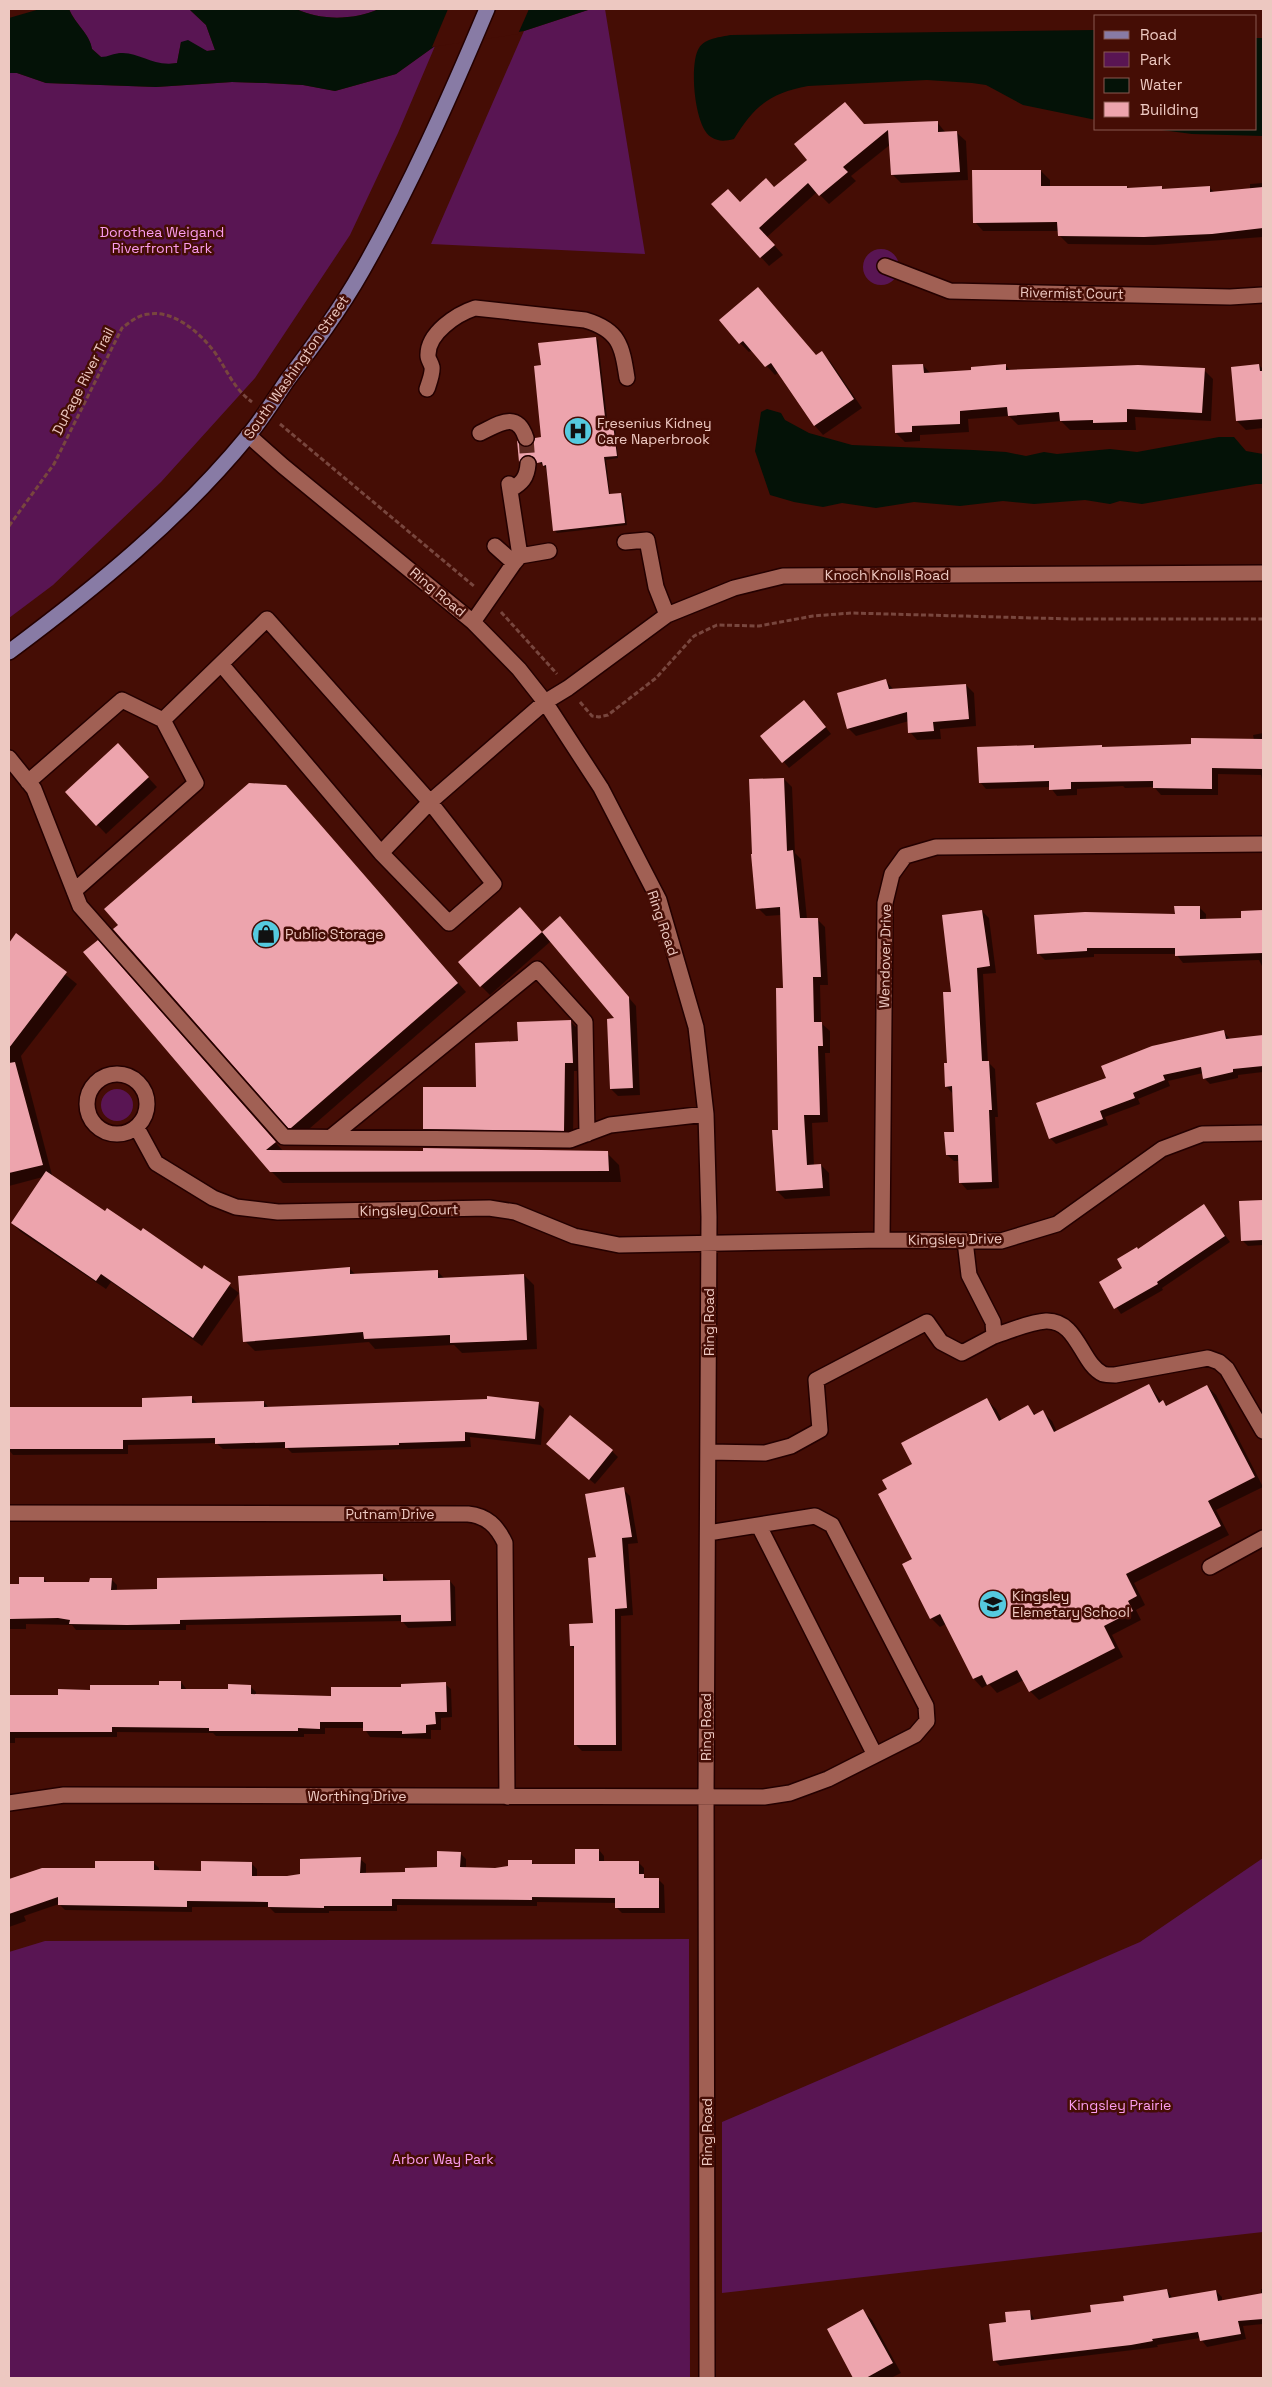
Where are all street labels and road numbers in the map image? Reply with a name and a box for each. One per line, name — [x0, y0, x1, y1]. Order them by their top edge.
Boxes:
street label: Rivermist Court — [1020, 283, 1124, 303]
street label: South Washington Street — [240, 292, 352, 442]
street label: DuPage River Trail — [48, 324, 118, 438]
street label: Ring Road — [406, 563, 470, 621]
street label: Knoch Knolls Road — [825, 566, 949, 584]
street label: Ring Road — [643, 888, 683, 958]
street label: Wendover Drive — [875, 904, 895, 1008]
street label: Kingsley Court — [359, 1200, 459, 1220]
street label: Kingsley Drive — [908, 1229, 1002, 1249]
street label: Ring Road — [700, 1288, 718, 1356]
street label: Putnam Drive — [345, 1505, 435, 1523]
street label: Ring Road — [697, 1693, 715, 1761]
street label: Worthing Drive — [307, 1787, 407, 1805]
street label: Ring Road — [698, 2098, 716, 2166]

